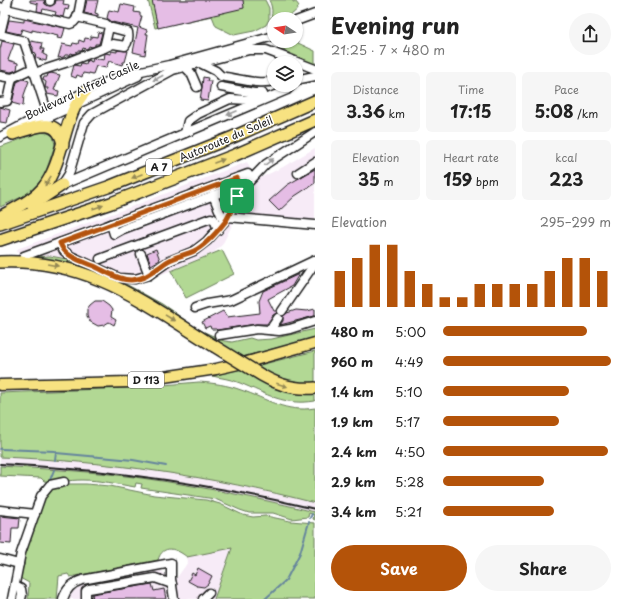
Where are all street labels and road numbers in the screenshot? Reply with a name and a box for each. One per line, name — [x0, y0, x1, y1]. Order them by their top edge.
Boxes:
street label: Boulevard Alfred Casile — [22, 56, 142, 124]
street label: Autoroute du Soleil — [176, 111, 275, 166]
road number: A 7 — [146, 159, 172, 175]
road number: D 113 — [128, 372, 164, 388]

